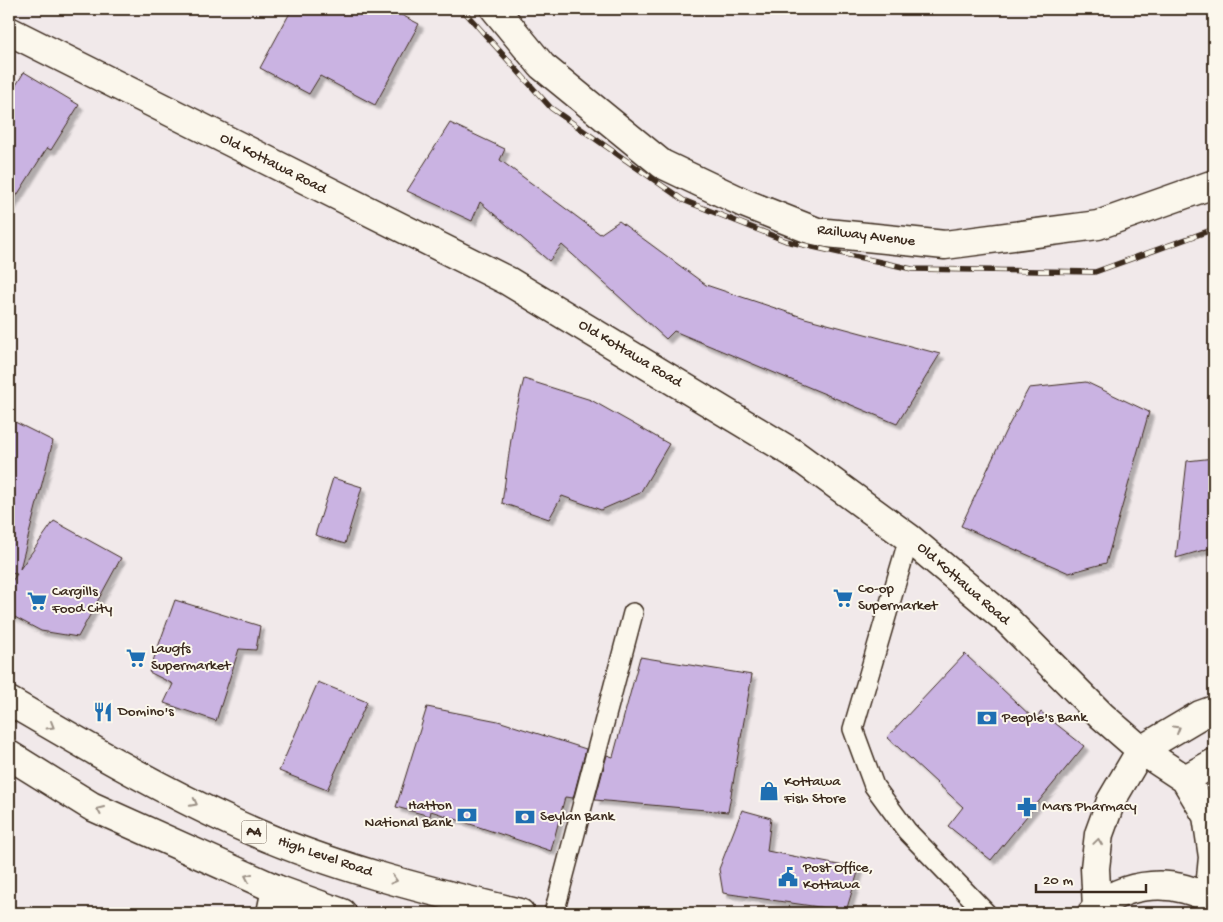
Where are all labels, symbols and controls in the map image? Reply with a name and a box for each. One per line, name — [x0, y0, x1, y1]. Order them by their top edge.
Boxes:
street label: Old Kottawa Road — [217, 129, 331, 199]
street label: Railway Avenue — [816, 221, 916, 251]
street label: Old Kottawa Road — [575, 316, 686, 393]
street label: Old Kottawa Road — [913, 539, 1014, 630]
place label: Co-op Supermarket — [858, 580, 939, 615]
place label: Cargills Food City — [51, 583, 113, 618]
supermarket icon: Co-op Supermarket — [832, 587, 854, 609]
supermarket icon: Cargills Food City — [26, 590, 48, 612]
place label: Laugfs Supermarket — [151, 640, 232, 675]
supermarket icon: Laugfs Supermarket — [125, 647, 147, 669]
restaurant icon: Domino's — [92, 701, 114, 723]
place label: Domino's — [117, 703, 174, 721]
bank icon: People's Bank — [976, 707, 998, 729]
place label: People's Bank — [1001, 709, 1088, 727]
one-way arrow — [45, 719, 54, 729]
one-way arrow — [1172, 725, 1181, 735]
place label: Kottawa Fish Store — [783, 773, 846, 808]
shop icon: Kottawa Fish Store — [758, 780, 780, 802]
pharmacy icon: Mars Pharmacy — [1016, 796, 1038, 818]
one-way arrow — [189, 797, 198, 807]
place label: Hatton National Bank — [365, 797, 453, 832]
place label: Mars Pharmacy — [1042, 798, 1137, 816]
bank icon: Hatton National Bank — [456, 804, 478, 826]
one-way arrow — [96, 805, 105, 816]
bank icon: Seylan Bank — [514, 806, 536, 828]
place label: Seylan Bank — [540, 808, 616, 826]
road number: A4 — [242, 820, 266, 844]
street label: High Level Road — [275, 832, 376, 882]
one-way arrow — [1092, 838, 1103, 846]
place label: Post Office, Kottawa — [802, 859, 873, 894]
scale bar — [1036, 862, 1146, 894]
public building icon: Post Office, Kottawa — [777, 866, 799, 888]
one-way arrow — [244, 872, 253, 883]
text: 20 m — [1043, 872, 1073, 890]
one-way arrow — [389, 875, 397, 885]

